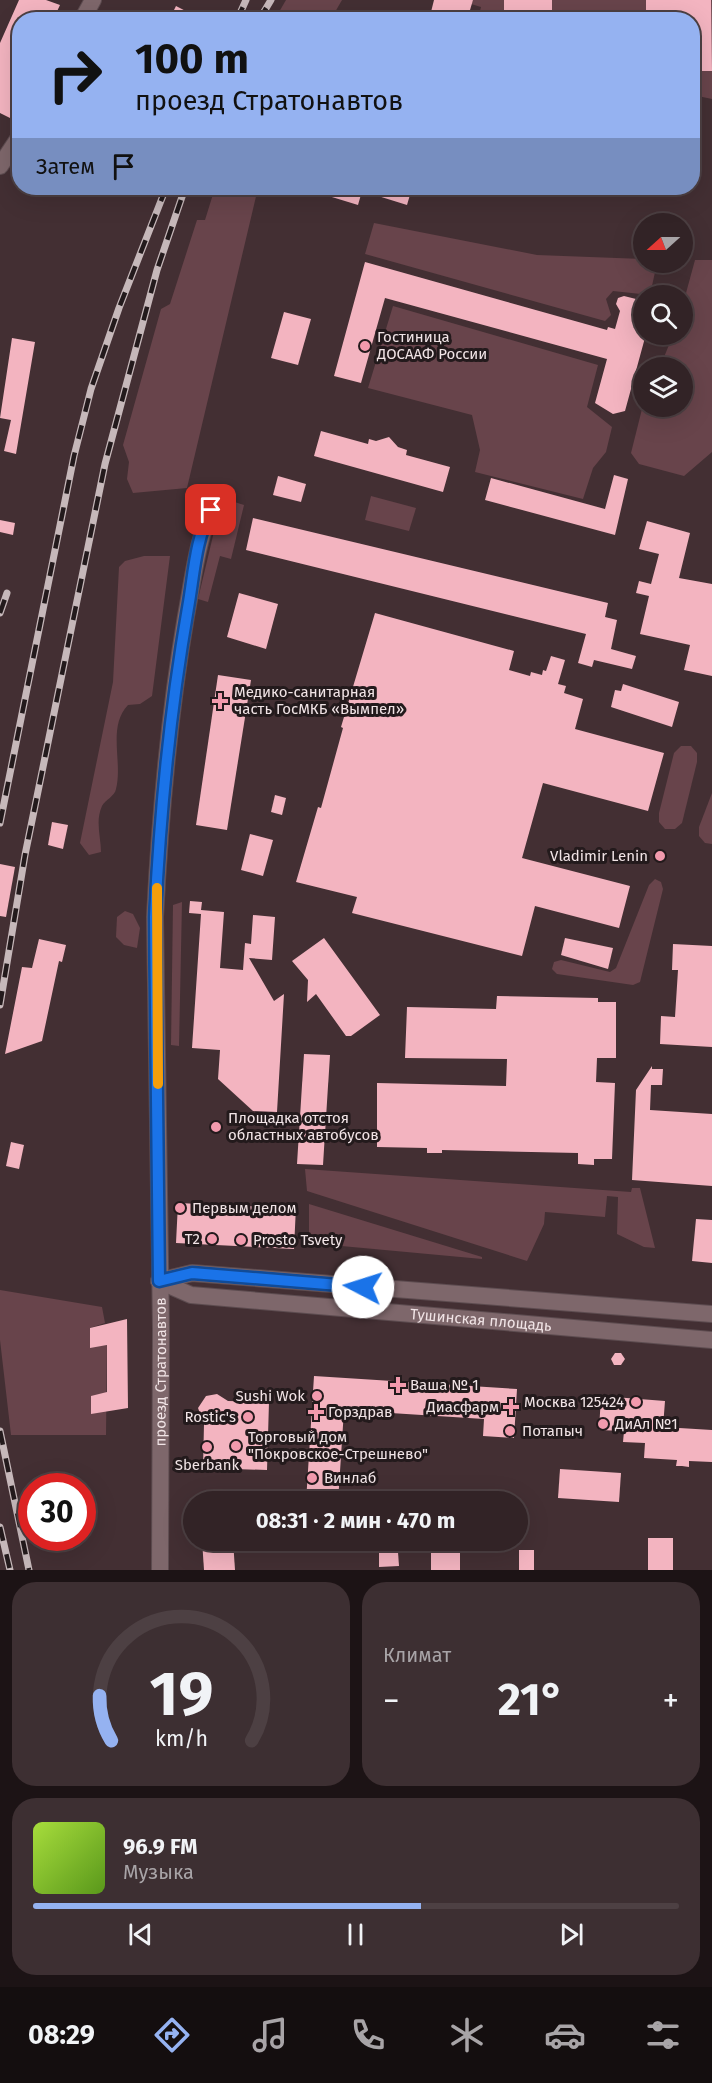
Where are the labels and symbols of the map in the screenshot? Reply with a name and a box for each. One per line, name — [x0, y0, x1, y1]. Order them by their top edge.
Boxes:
north arrow — [633, 213, 693, 273]
place label: Гостиница ДОСААФ России — [376, 328, 487, 363]
marker: Гостиница ДОСААФ России — [358, 339, 372, 353]
pin — [185, 484, 236, 535]
place label: Медико-санитарная часть ГосМКБ «Вымпел» — [234, 683, 404, 718]
marker: Медико-санитарная часть ГосМКБ «Вымпел» — [211, 692, 229, 710]
place label: Vladimir Lenin — [550, 847, 648, 865]
marker: Vladimir Lenin — [653, 849, 667, 863]
place label: Площадка отстоя областных автобусов — [228, 1109, 379, 1144]
marker: Площадка отстоя областных автобусов — [209, 1120, 223, 1134]
place label: Первым делом — [192, 1199, 297, 1217]
marker: Первым делом — [173, 1201, 187, 1215]
place label: T2 — [185, 1230, 200, 1248]
place label: Prosto Tsvety — [253, 1231, 343, 1249]
marker: T2 — [205, 1232, 219, 1246]
marker: Prosto Tsvety — [234, 1233, 248, 1247]
position arrow — [331, 1255, 395, 1319]
street label: проезд Стратонавтов — [152, 1297, 170, 1447]
street label: Тушинская площадь — [409, 1305, 553, 1335]
place label: Ваша № 1 — [410, 1376, 479, 1394]
marker: Ваша № 1 — [391, 1378, 405, 1392]
place label: Sushi Wok — [235, 1387, 305, 1405]
marker: Sushi Wok — [310, 1389, 324, 1403]
place label: Москва 125424 — [524, 1393, 624, 1411]
marker: Москва 125424 — [629, 1395, 643, 1409]
place label: Диасфарм — [426, 1398, 499, 1416]
marker: Диасфарм — [504, 1400, 518, 1414]
place label: Горздрав — [328, 1403, 393, 1421]
marker: Горздрав — [309, 1405, 323, 1419]
place label: Rostic's — [184, 1408, 236, 1426]
marker: Rostic's — [241, 1410, 255, 1424]
place label: ДиАл №1 — [614, 1415, 678, 1433]
marker: ДиАл №1 — [596, 1417, 610, 1431]
place label: Потапыч — [522, 1422, 583, 1440]
marker: Потапыч — [503, 1424, 517, 1438]
place label: Торговый дом "Покровское-Стрешнево" — [248, 1428, 428, 1463]
marker: Торговый дом "Покровское-Стрешнево" — [229, 1439, 243, 1453]
marker: Sberbank — [200, 1440, 214, 1454]
place label: Sberbank — [175, 1456, 240, 1474]
place label: Винлаб — [324, 1469, 377, 1487]
marker: Винлаб — [305, 1471, 319, 1485]
speed limit sign: 30 — [18, 1473, 96, 1551]

